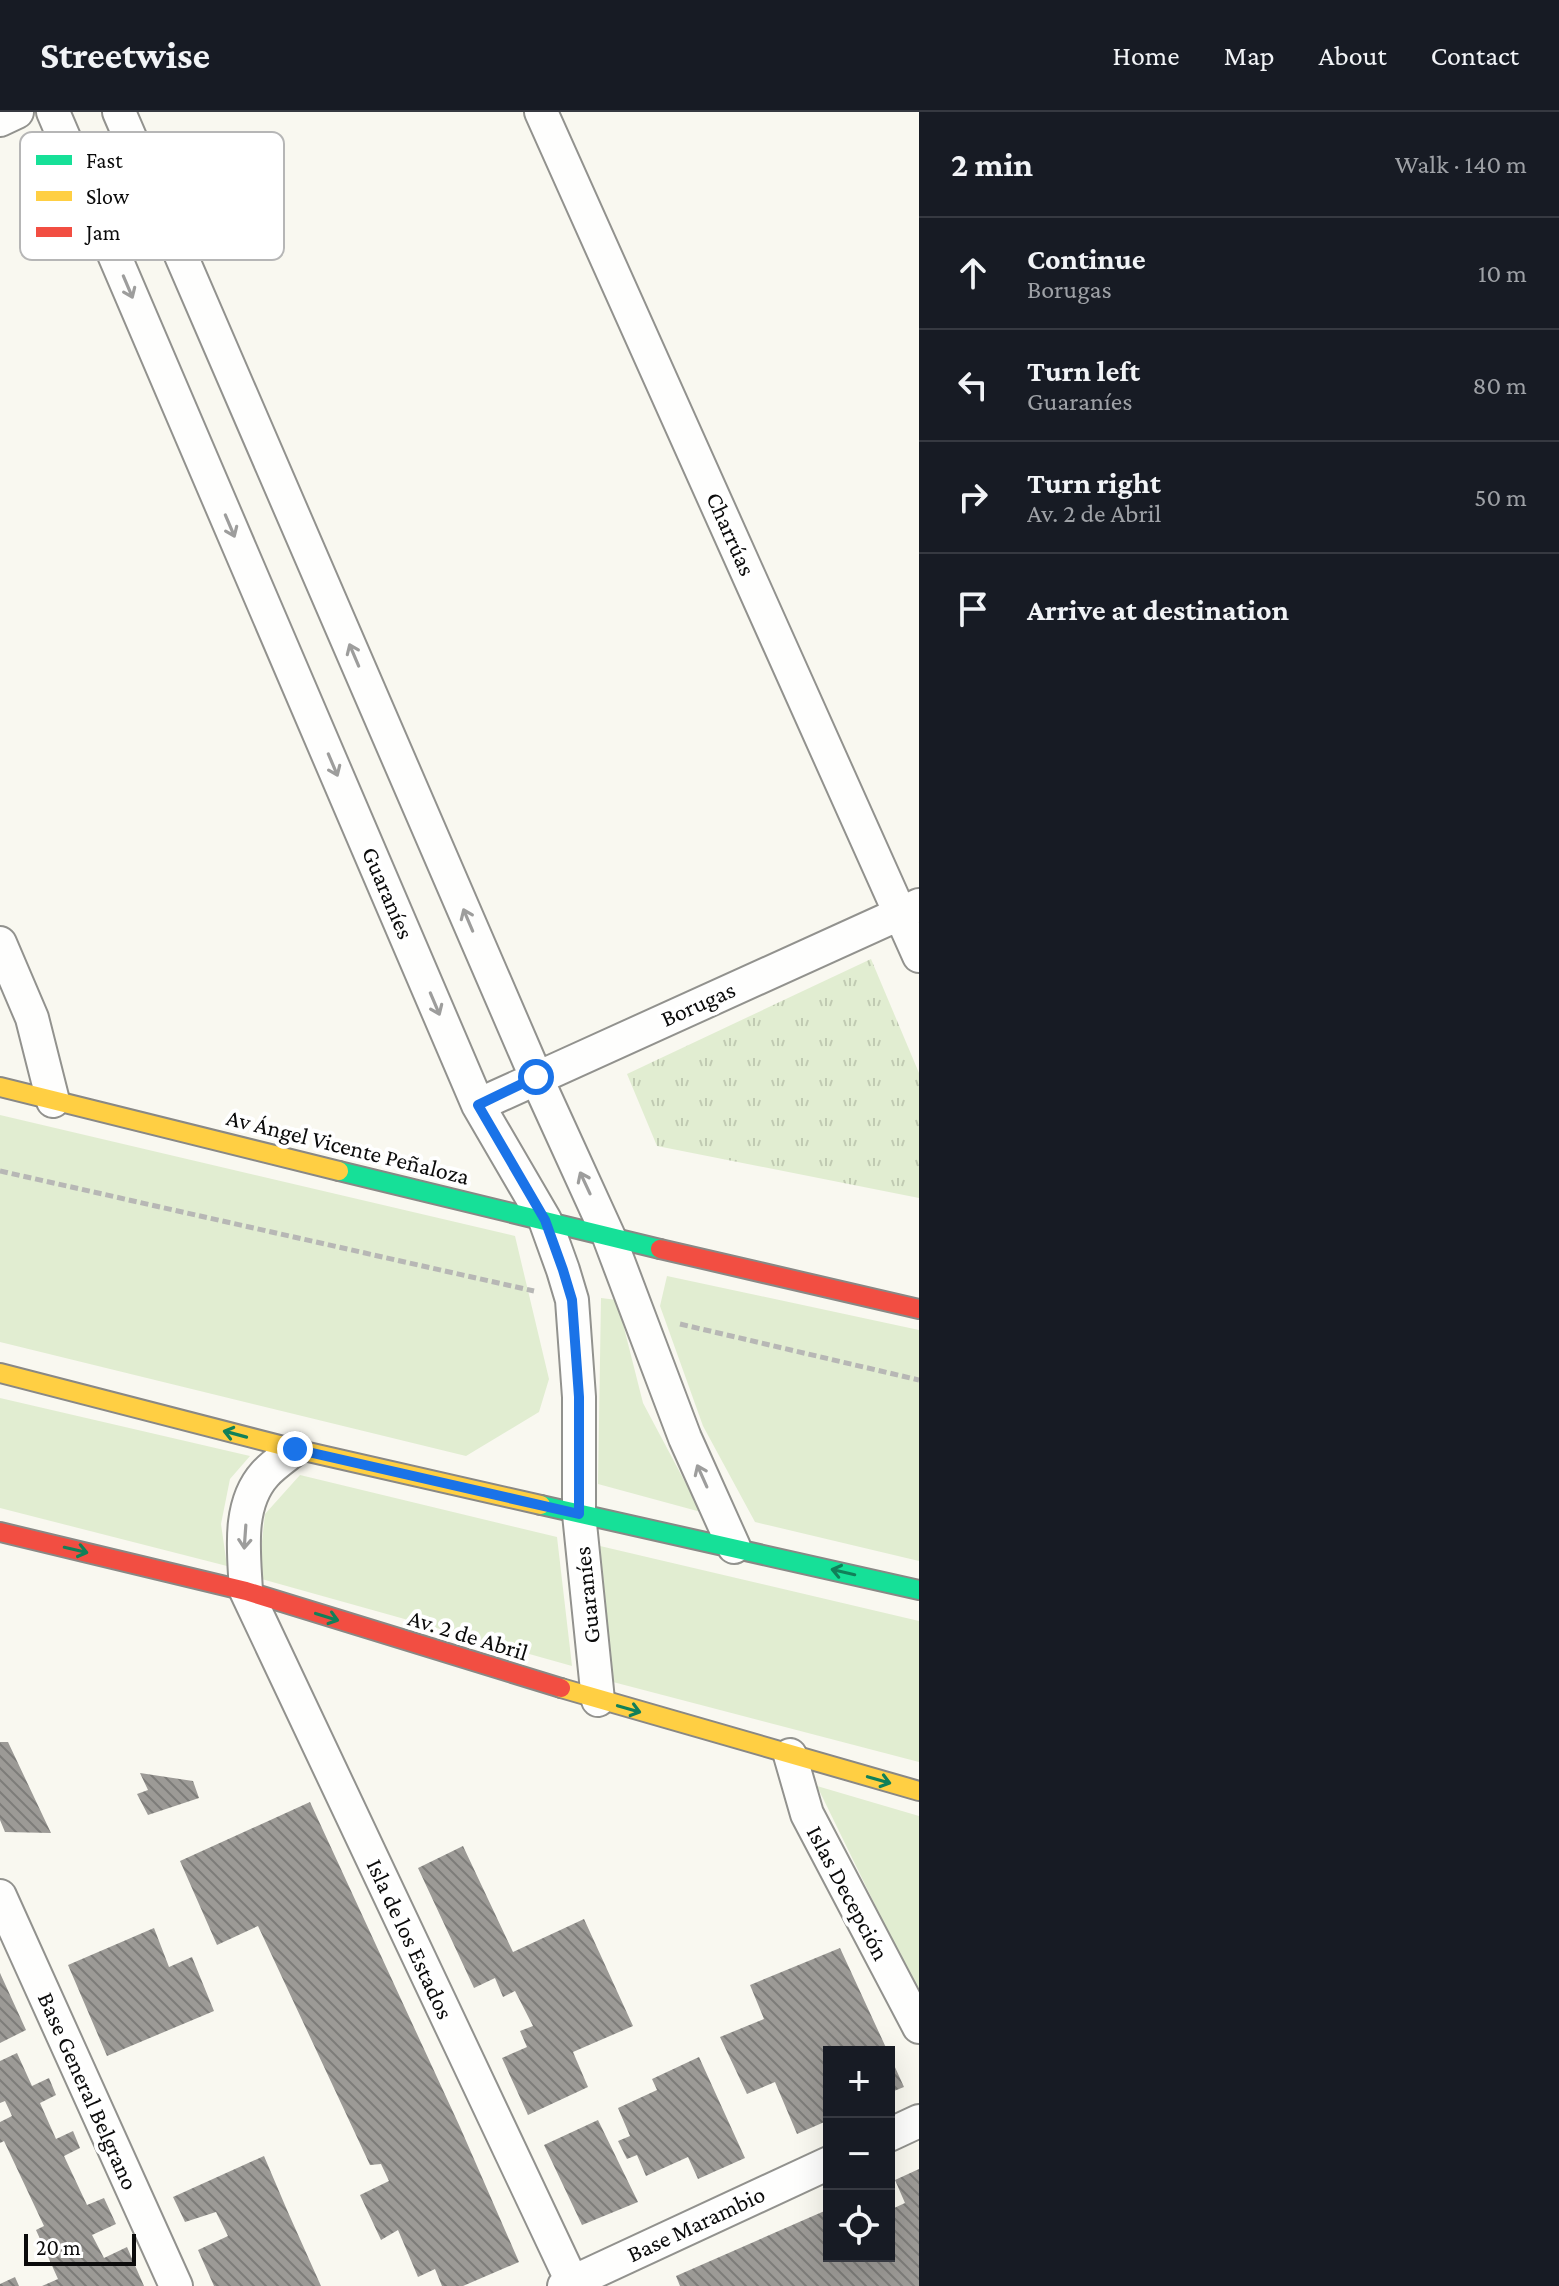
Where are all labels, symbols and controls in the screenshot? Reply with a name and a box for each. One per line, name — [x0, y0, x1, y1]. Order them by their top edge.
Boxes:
text: Streetwise — [40, 34, 210, 76]
text: Home — [1113, 40, 1180, 71]
text: Map — [1224, 40, 1275, 71]
text: About — [1319, 40, 1387, 71]
text: Contact — [1431, 40, 1519, 71]
legend — [20, 132, 284, 260]
text: 2 min — [951, 146, 1033, 183]
text: Fast — [86, 148, 123, 173]
text: Walk · 140 m — [1395, 150, 1527, 179]
text: Slow — [86, 184, 130, 209]
text: Jam — [84, 220, 121, 245]
text: Continue — [1027, 242, 1146, 275]
icon: ahead — [951, 251, 995, 295]
text: 10 m — [1478, 259, 1527, 288]
one-way arrow — [121, 274, 136, 299]
text: Borugas — [1027, 275, 1112, 304]
text: Turn left — [1027, 354, 1140, 387]
icon: left — [951, 363, 995, 407]
text: 80 m — [1473, 371, 1527, 400]
text: Guaraníes — [1027, 387, 1132, 416]
text: Turn right — [1027, 466, 1161, 499]
icon: right — [951, 475, 995, 519]
text: 50 m — [1474, 483, 1527, 512]
street label: Charrúas — [701, 488, 762, 580]
text: Av. 2 de Abril — [1027, 499, 1161, 528]
one-way arrow — [224, 513, 239, 538]
icon: arrive — [951, 587, 995, 631]
text: Arrive at destination — [1027, 593, 1289, 626]
one-way arrow — [345, 643, 360, 668]
one-way arrow — [326, 752, 341, 777]
street label: Guaraníes — [357, 843, 420, 943]
one-way arrow — [460, 908, 475, 932]
street label: Borugas — [657, 975, 739, 1032]
one-way arrow — [429, 991, 444, 1016]
route start — [518, 1059, 554, 1095]
street label: Av Ángel Vicente Peñaloza — [224, 1103, 472, 1190]
one-way arrow — [576, 1171, 591, 1196]
one-way arrow — [222, 1425, 248, 1440]
route end — [277, 1431, 313, 1467]
one-way arrow — [694, 1464, 709, 1489]
one-way arrow — [237, 1523, 252, 1549]
one-way arrow — [62, 1544, 88, 1559]
street label: Guaraníes — [568, 1545, 605, 1645]
one-way arrow — [831, 1564, 856, 1579]
street label: Av. 2 de Abril — [405, 1603, 531, 1666]
one-way arrow — [314, 1611, 339, 1625]
one-way arrow — [616, 1702, 642, 1717]
one-way arrow — [866, 1773, 892, 1788]
street label: Islas Decepción — [802, 1821, 895, 1965]
street label: Isla de los Estados — [361, 1854, 459, 2023]
street label: Base General Belgrano — [33, 1988, 144, 2194]
map controls — [823, 2046, 895, 2262]
button: + — [823, 2046, 895, 2118]
button: − — [823, 2118, 895, 2190]
street label: Base Marambio — [623, 2180, 769, 2267]
button: locate — [823, 2190, 895, 2262]
scale bar — [24, 2230, 136, 2266]
text: 20 m — [36, 2235, 81, 2260]

